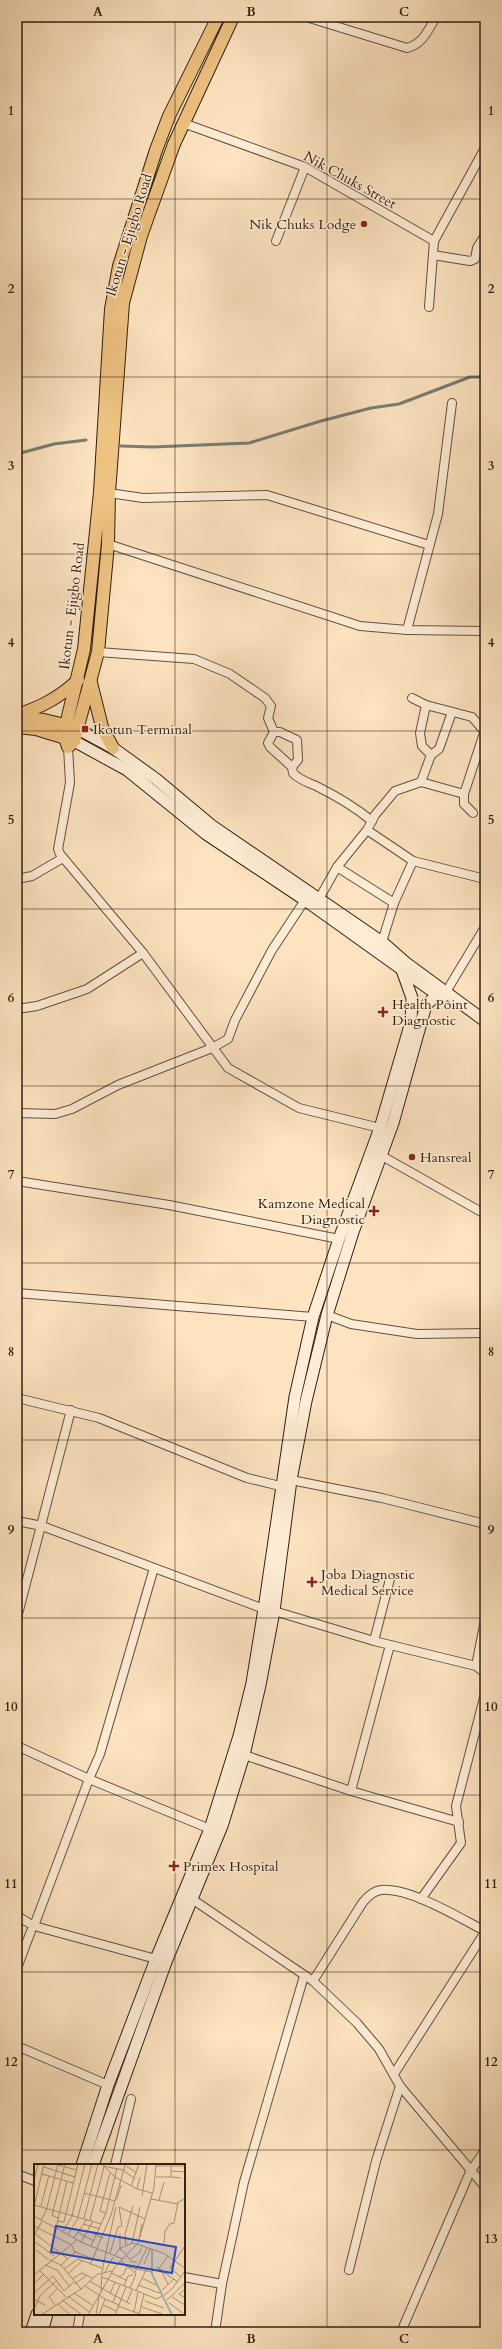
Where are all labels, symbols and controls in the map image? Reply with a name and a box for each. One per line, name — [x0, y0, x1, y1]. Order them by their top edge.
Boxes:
text: A — [93, 3, 103, 21]
text: B — [246, 3, 256, 21]
text: C — [399, 3, 409, 21]
text: 1 — [8, 102, 14, 120]
text: 1 — [488, 102, 494, 120]
street label: Nik Chuks Street — [300, 147, 400, 214]
street label: Ikotun - Ejigbo Road — [101, 171, 157, 299]
place label: Nik Chuks Lodge — [249, 215, 356, 234]
marker: Nik Chuks Lodge — [359, 219, 369, 229]
text: 2 — [8, 280, 15, 298]
text: 2 — [488, 280, 495, 298]
text: 3 — [8, 457, 15, 475]
text: 3 — [488, 457, 495, 475]
street label: Ikotun - Ejigbo Road — [55, 541, 89, 671]
text: 4 — [8, 634, 15, 652]
text: 4 — [488, 634, 495, 652]
place label: Ikotun Terminal — [93, 720, 192, 739]
marker: Ikotun Terminal — [80, 724, 90, 734]
text: 5 — [8, 811, 14, 829]
text: 5 — [488, 811, 494, 829]
text: 6 — [8, 989, 15, 1007]
text: 6 — [488, 989, 495, 1007]
place label: Health Point Diagnostic — [392, 995, 468, 1030]
marker: Health Point Diagnostic — [377, 1006, 389, 1018]
place label: Hansreal — [420, 1148, 472, 1167]
marker: Hansreal — [407, 1152, 417, 1162]
text: 7 — [8, 1166, 15, 1184]
text: 7 — [488, 1166, 495, 1184]
place label: Kamzone Medical Diagnostic — [258, 1194, 365, 1229]
marker: Kamzone Medical Diagnostic — [368, 1205, 380, 1217]
text: 8 — [8, 1343, 14, 1361]
text: 8 — [488, 1343, 494, 1361]
text: 9 — [8, 1521, 15, 1539]
text: 9 — [488, 1521, 495, 1539]
place label: Joba Diagnostic Medical Service — [319, 1565, 415, 1600]
marker: Joba Diagnostic Medical Service — [306, 1576, 318, 1588]
text: 10 — [4, 1698, 18, 1716]
text: 10 — [484, 1698, 498, 1716]
place label: Primex Hospital — [183, 1857, 279, 1876]
marker: Primex Hospital — [168, 1860, 180, 1872]
text: 11 — [4, 1875, 18, 1893]
text: 11 — [484, 1875, 498, 1893]
text: 12 — [4, 2053, 18, 2071]
text: 12 — [484, 2053, 498, 2071]
inset map — [34, 2164, 185, 2315]
text: 13 — [4, 2230, 18, 2248]
text: 13 — [484, 2230, 498, 2248]
text: A — [93, 2330, 103, 2348]
text: B — [246, 2330, 256, 2348]
text: C — [399, 2330, 409, 2348]

